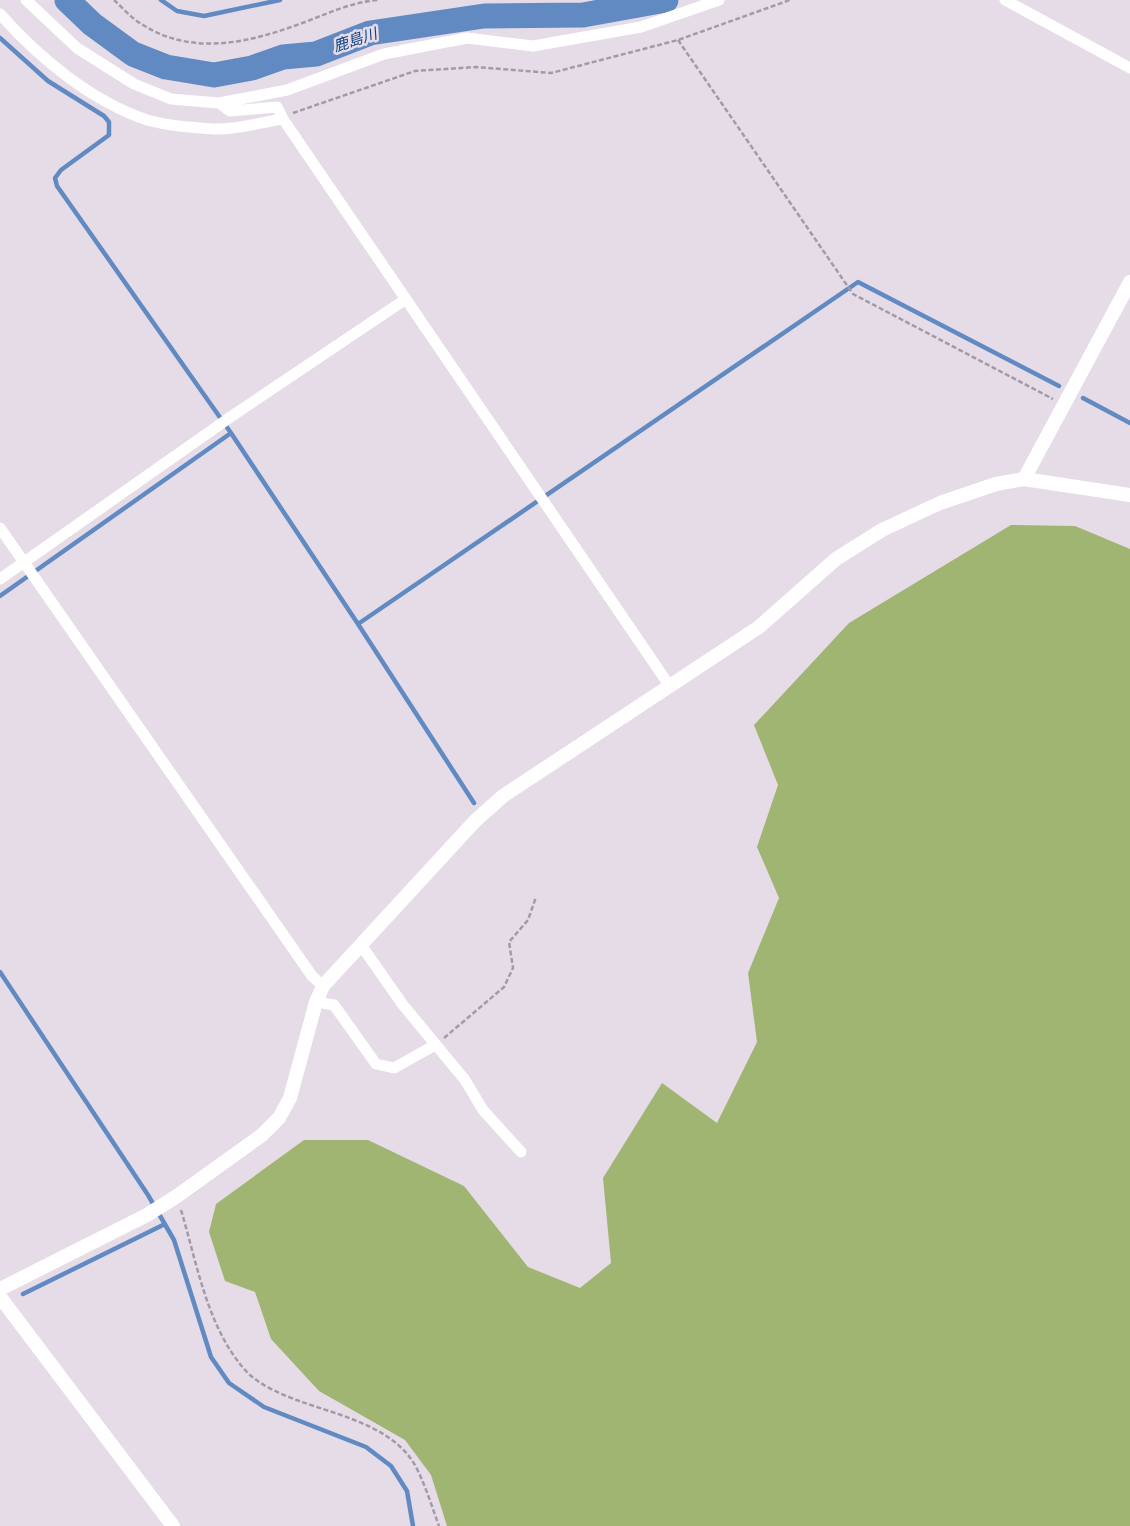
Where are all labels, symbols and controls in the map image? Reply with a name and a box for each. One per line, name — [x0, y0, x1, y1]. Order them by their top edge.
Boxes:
water label: 鹿島川 — [330, 22, 382, 57]

